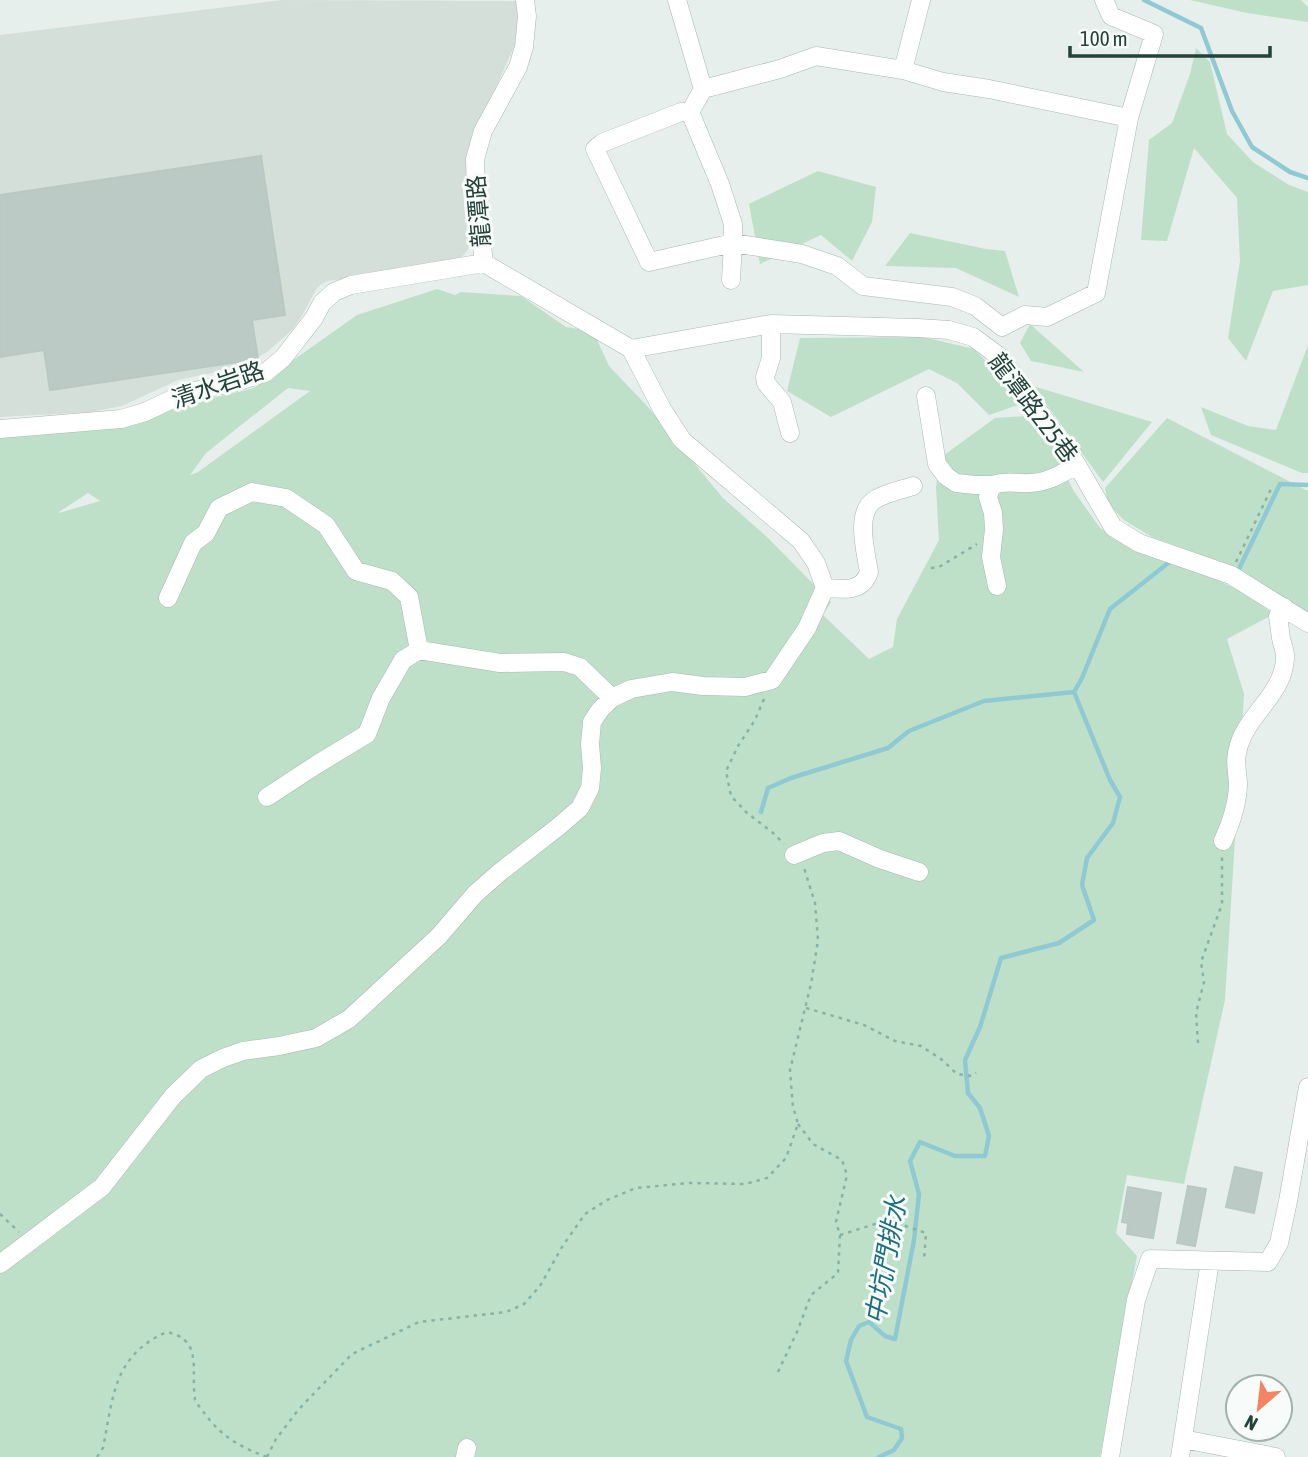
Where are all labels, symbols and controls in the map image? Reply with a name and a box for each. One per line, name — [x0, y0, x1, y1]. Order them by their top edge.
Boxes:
scale bar — [1070, 14, 1270, 58]
text: 100 m — [1080, 26, 1128, 50]
street label: 龍潭路 — [462, 174, 495, 248]
street label: 龍潭路225巷 — [984, 348, 1083, 468]
street label: 清水岩路 — [168, 356, 268, 413]
water label: 中坑門排水 — [860, 1192, 912, 1327]
north arrow — [1224, 1373, 1294, 1443]
text: N — [1241, 1411, 1261, 1435]

